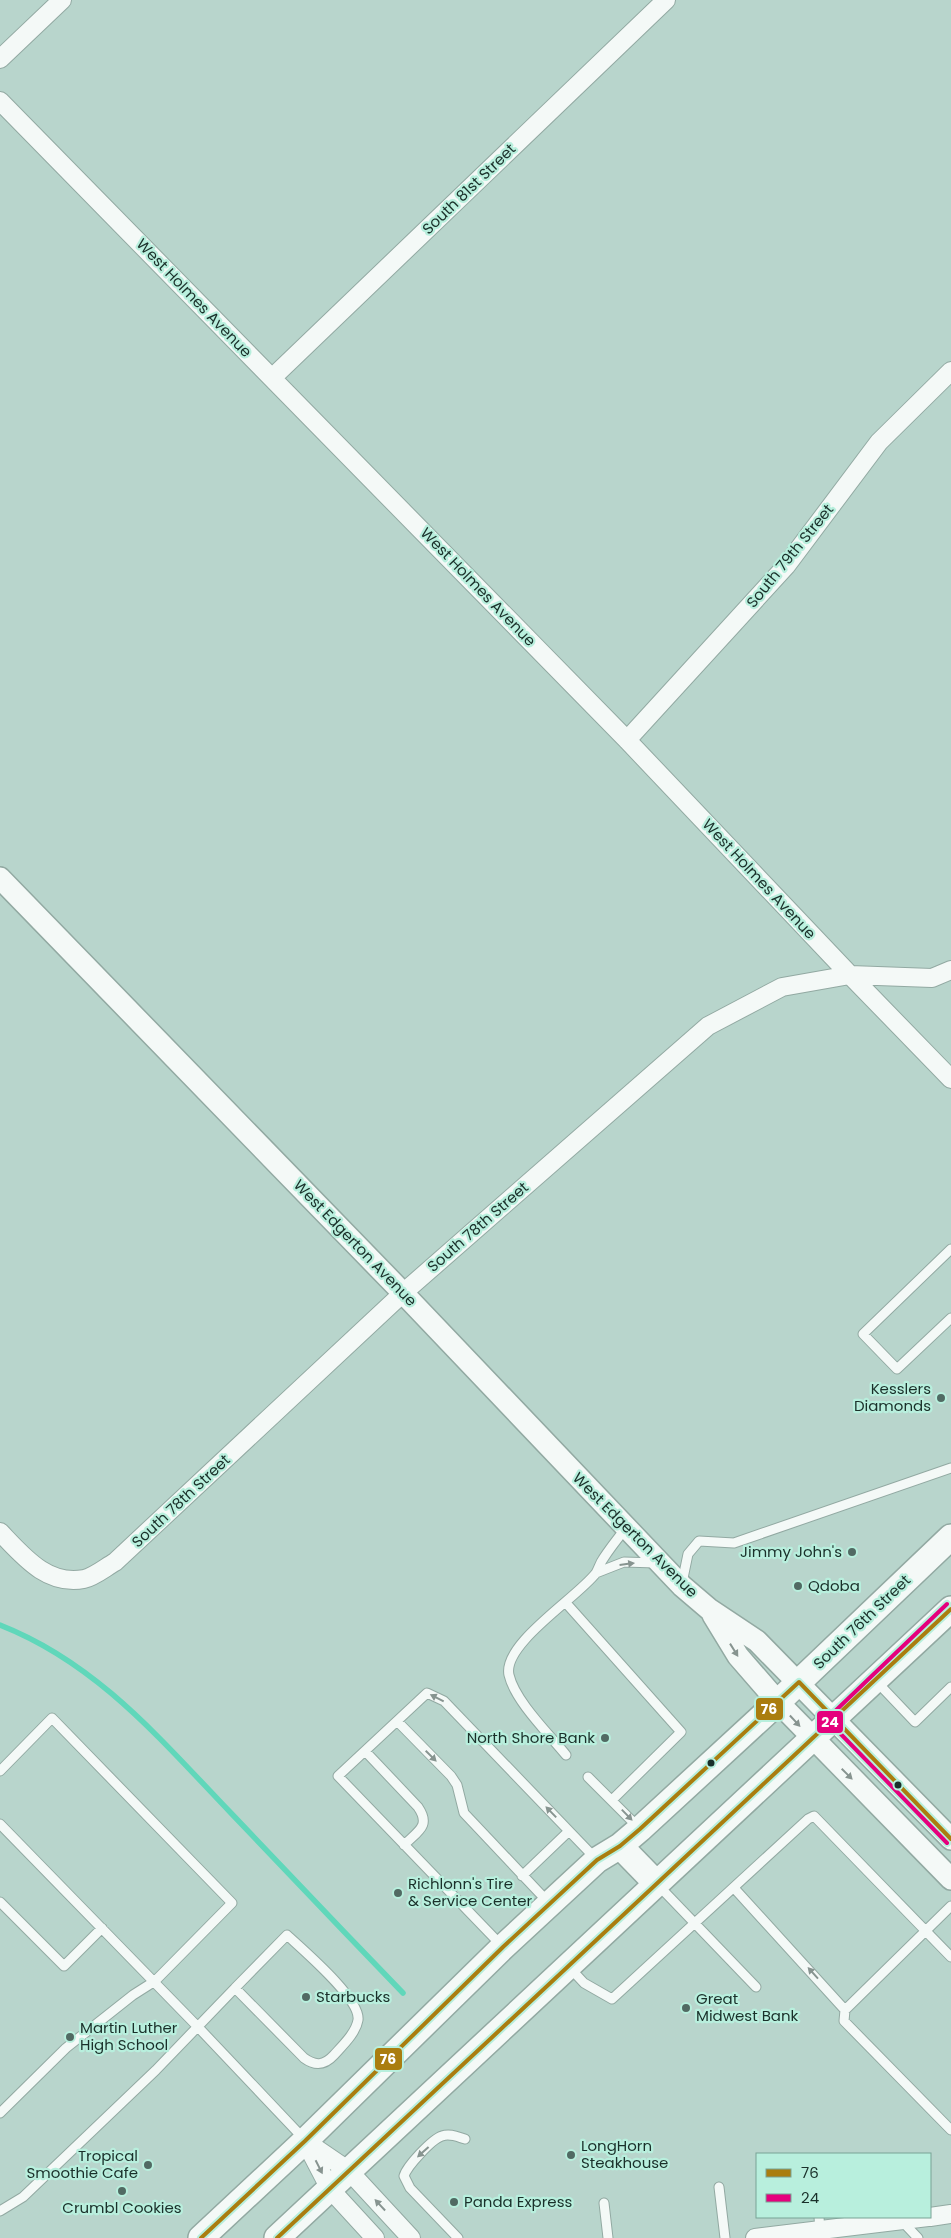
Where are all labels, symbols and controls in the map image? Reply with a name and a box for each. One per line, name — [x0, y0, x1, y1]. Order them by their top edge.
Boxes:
street label: South 81st Street — [417, 139, 520, 239]
street label: West Holmes Avenue — [132, 234, 257, 362]
street label: South 79th Street — [741, 499, 838, 612]
street label: West Holmes Avenue — [416, 523, 541, 651]
street label: West Holmes Avenue — [698, 814, 821, 944]
street label: West Edgerton Avenue — [289, 1175, 422, 1311]
street label: South 78th Street — [423, 1177, 533, 1276]
place label: Kesslers Diamonds — [854, 1378, 931, 1416]
marker: Kesslers Diamonds — [935, 1392, 947, 1404]
street label: South 78th Street — [127, 1449, 235, 1552]
street label: West Edgerton Avenue — [568, 1467, 703, 1602]
place label: Jimmy John's — [740, 1541, 842, 1562]
marker: Jimmy John's — [846, 1546, 858, 1558]
one-way arrow — [619, 1560, 635, 1568]
street label: South 76th Street — [808, 1570, 915, 1674]
place label: Qdoba — [808, 1575, 860, 1596]
marker: Qdoba — [792, 1580, 804, 1592]
one-way arrow — [730, 1644, 739, 1657]
one-way arrow — [430, 1693, 444, 1701]
line badge: 76 — [755, 1697, 784, 1721]
text: 76 — [761, 1699, 777, 1719]
line badge: 24 — [816, 1710, 844, 1734]
text: 24 — [821, 1712, 839, 1732]
one-way arrow — [789, 1715, 801, 1727]
place label: North Shore Bank — [467, 1727, 595, 1748]
marker: North Shore Bank — [599, 1732, 611, 1744]
one-way arrow — [425, 1749, 437, 1761]
unlabelled marker — [706, 1758, 716, 1768]
one-way arrow — [841, 1768, 853, 1780]
unlabelled marker — [893, 1780, 903, 1790]
one-way arrow — [545, 1807, 557, 1819]
one-way arrow — [620, 1809, 632, 1821]
place label: Richlonn's Tire & Service Center — [408, 1873, 533, 1911]
marker: Richlonn's Tire & Service Center — [392, 1887, 404, 1899]
one-way arrow — [807, 1967, 818, 1980]
place label: Starbucks — [316, 1986, 391, 2007]
place label: Great Midwest Bank — [696, 1988, 799, 2026]
marker: Starbucks — [300, 1991, 312, 2003]
marker: Great Midwest Bank — [680, 2002, 692, 2014]
place label: Martin Luther High School — [80, 2017, 178, 2055]
marker: Martin Luther High School — [64, 2031, 76, 2043]
line badge: 76 — [374, 2047, 403, 2071]
text: 76 — [380, 2049, 396, 2069]
place label: LongHorn Steakhouse — [581, 2135, 668, 2173]
place label: Tropical Smoothie Cafe — [27, 2145, 138, 2183]
one-way arrow — [418, 2146, 430, 2158]
marker: LongHorn Steakhouse — [565, 2149, 577, 2161]
legend — [756, 2153, 931, 2218]
marker: Tropical Smoothie Cafe — [142, 2159, 154, 2171]
one-way arrow — [315, 2160, 323, 2175]
text: 76 — [801, 2162, 819, 2183]
marker: Crumbl Cookies — [116, 2185, 128, 2197]
text: 24 — [801, 2187, 819, 2208]
place label: Panda Express — [464, 2191, 572, 2212]
marker: Panda Express — [448, 2196, 460, 2208]
place label: Crumbl Cookies — [62, 2197, 182, 2218]
one-way arrow — [374, 2199, 386, 2211]

